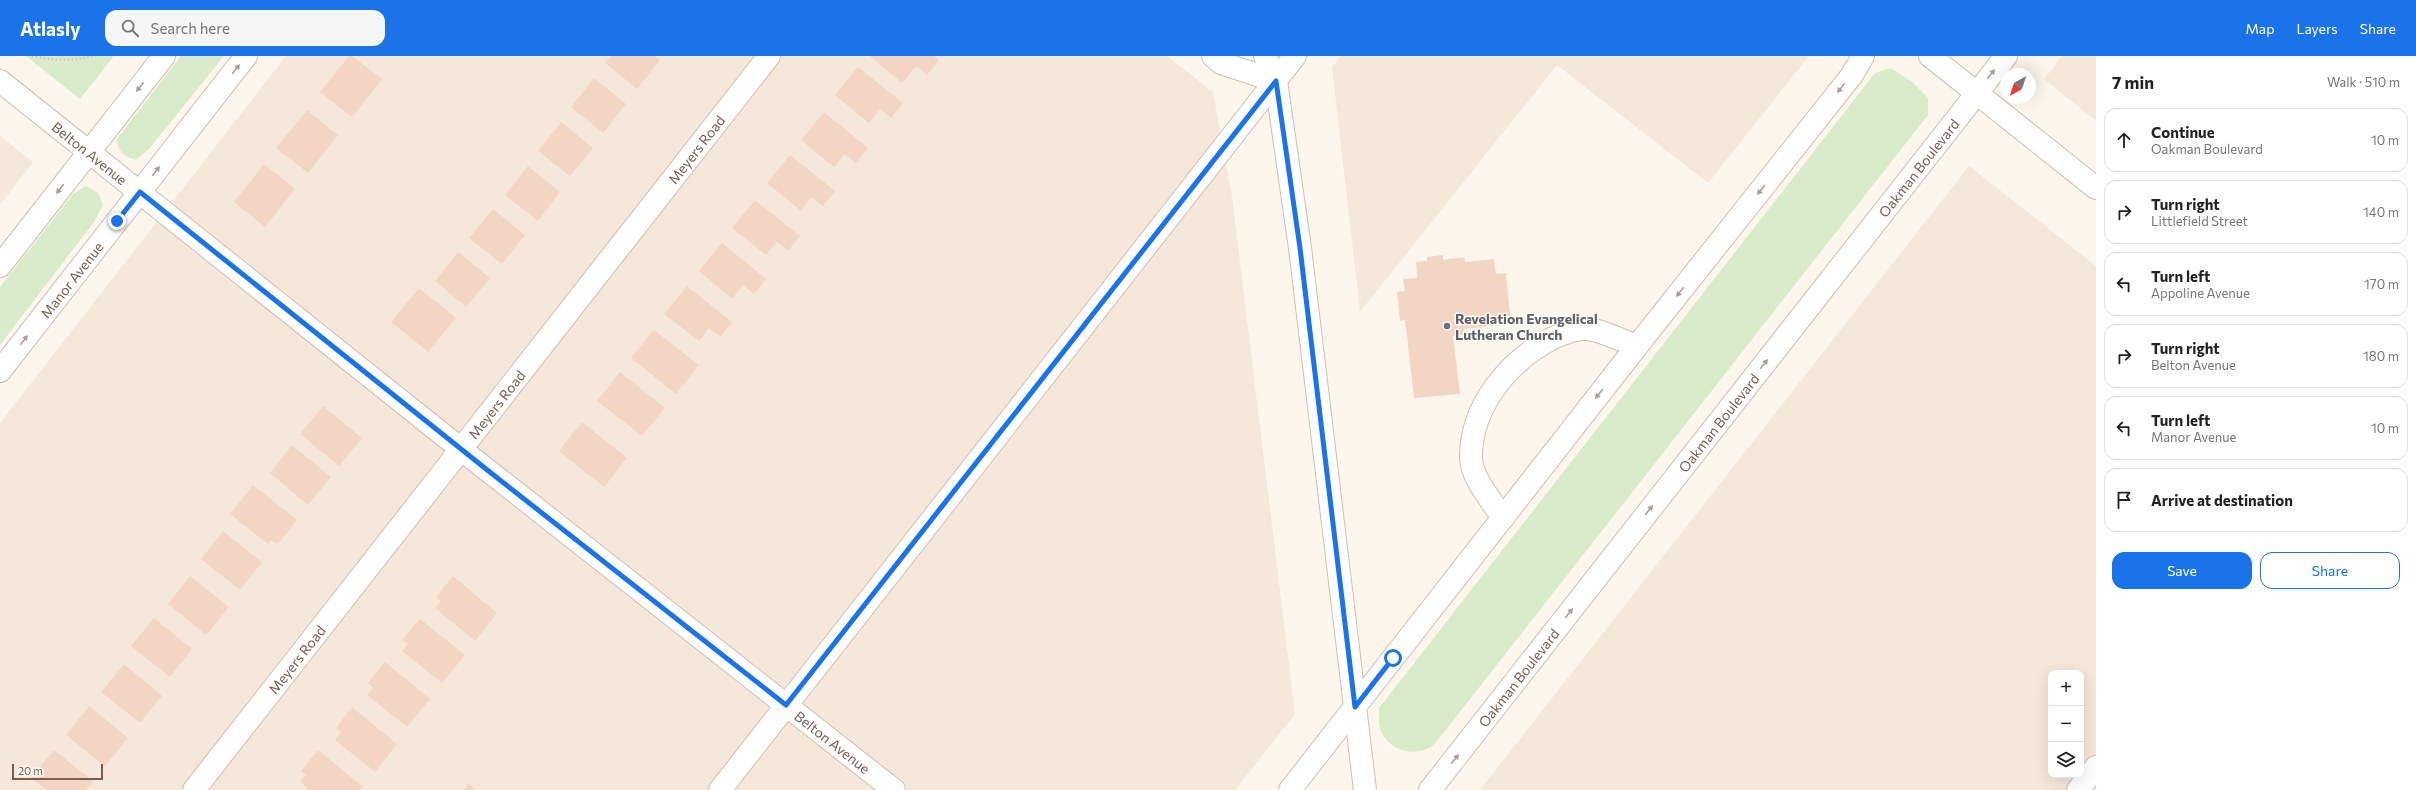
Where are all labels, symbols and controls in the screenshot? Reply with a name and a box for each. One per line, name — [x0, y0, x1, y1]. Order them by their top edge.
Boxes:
search box — [105, 10, 385, 46]
text: Atlasly — [20, 17, 81, 40]
icon: search — [119, 17, 141, 39]
text: Search here — [151, 19, 230, 37]
text: Map — [2246, 20, 2274, 37]
text: Layers — [2296, 20, 2338, 37]
text: Share — [2360, 20, 2396, 37]
one-way arrow — [232, 64, 241, 75]
north arrow — [2000, 68, 2036, 104]
one-way arrow — [1986, 69, 1995, 80]
text: 7 min — [2112, 72, 2154, 93]
text: Walk · 510 m — [2327, 74, 2400, 90]
one-way arrow — [136, 81, 145, 92]
one-way arrow — [1837, 83, 1846, 94]
street label: Meyers Road — [664, 112, 728, 187]
street label: Oakman Boulevard — [1874, 115, 1962, 220]
street label: Belton Avenue — [49, 118, 131, 188]
text: Continue — [2151, 123, 2215, 141]
icon: ahead — [2113, 129, 2135, 151]
text: 10 m — [2371, 132, 2399, 148]
text: Oakman Boulevard — [2151, 141, 2263, 157]
one-way arrow — [152, 166, 160, 177]
one-way arrow — [56, 184, 64, 194]
one-way arrow — [1756, 185, 1765, 196]
text: Turn right — [2151, 195, 2220, 213]
icon: right — [2113, 201, 2135, 223]
text: 140 m — [2363, 204, 2399, 220]
route end — [108, 212, 126, 230]
text: Littlefield Street — [2151, 213, 2248, 229]
street label: Manor Avenue — [36, 238, 106, 321]
text: Turn left — [2151, 267, 2210, 285]
icon: left — [2113, 273, 2135, 295]
text: 170 m — [2364, 276, 2399, 292]
text: Appoline Avenue — [2151, 285, 2250, 301]
one-way arrow — [1675, 287, 1684, 298]
place label: Revelation Evangelical Lutheran Church — [1455, 310, 1598, 343]
marker: Revelation Evangelical Lutheran Church — [1442, 321, 1452, 331]
one-way arrow — [20, 334, 28, 345]
text: Turn right — [2151, 339, 2220, 357]
icon: right — [2113, 345, 2135, 367]
text: 180 m — [2363, 348, 2399, 364]
text: Belton Avenue — [2151, 357, 2236, 373]
one-way arrow — [1759, 358, 1768, 369]
street label: Meyers Road — [464, 367, 528, 442]
street label: Oakman Boulevard — [1674, 370, 1762, 475]
one-way arrow — [1595, 389, 1604, 400]
text: Turn left — [2151, 411, 2210, 429]
icon: left — [2113, 417, 2135, 439]
text: 10 m — [2371, 420, 2399, 436]
text: Manor Avenue — [2151, 429, 2236, 445]
icon: arrive — [2113, 489, 2135, 511]
text: Arrive at destination — [2151, 491, 2293, 509]
one-way arrow — [1645, 505, 1653, 516]
button: Save — [2112, 552, 2252, 589]
button: Share — [2260, 552, 2400, 589]
one-way arrow — [1565, 607, 1573, 618]
street label: Meyers Road — [264, 622, 328, 697]
street label: Oakman Boulevard — [1474, 625, 1562, 730]
route start — [1384, 649, 1402, 667]
map controls — [2048, 670, 2084, 778]
button: + — [2048, 670, 2084, 706]
button: − — [2048, 706, 2084, 742]
street label: Belton Avenue — [791, 707, 874, 777]
button: layers — [2048, 742, 2084, 778]
one-way arrow — [1450, 754, 1459, 765]
scale bar — [12, 762, 103, 781]
text: 20 m — [18, 764, 43, 777]

